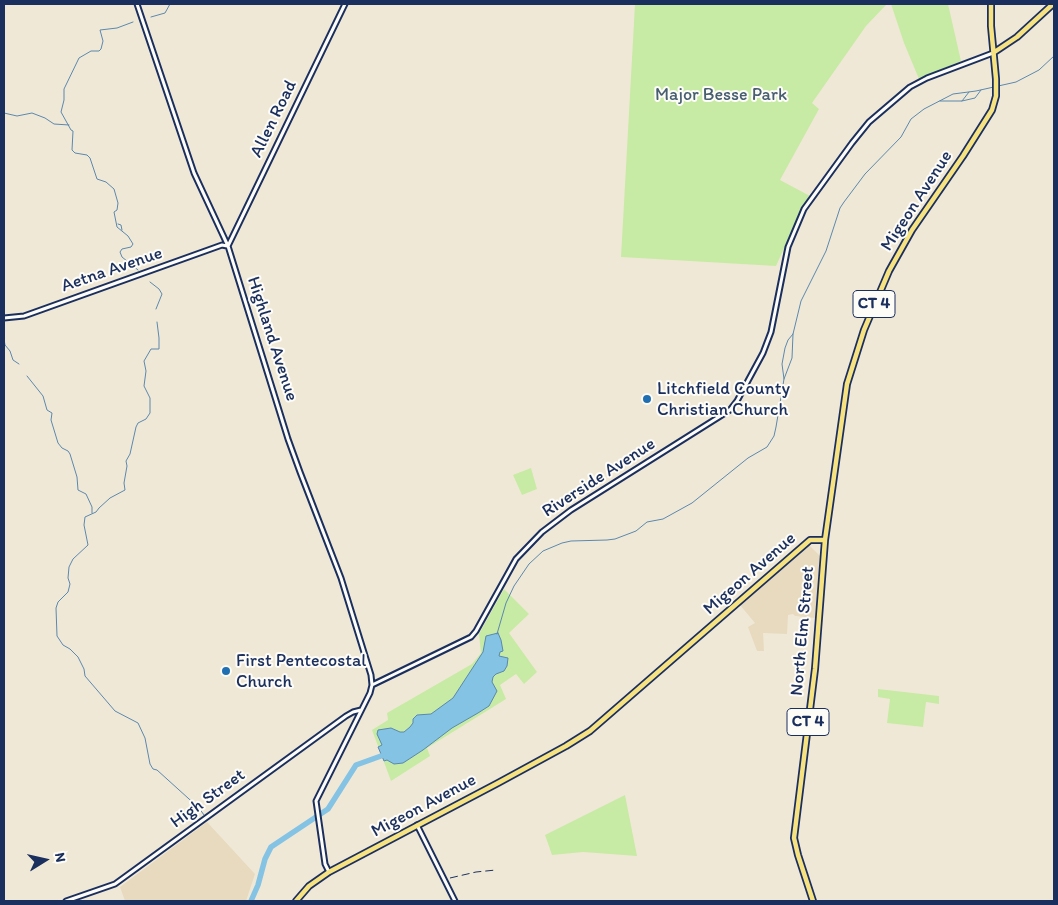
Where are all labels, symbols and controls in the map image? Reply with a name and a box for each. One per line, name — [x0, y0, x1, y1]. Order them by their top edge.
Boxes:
street label: Allen Road — [246, 77, 302, 161]
park label: Major Besse Park — [655, 84, 787, 106]
street label: Migeon Avenue — [876, 147, 958, 255]
street label: Aetna Avenue — [59, 243, 165, 297]
street label: Highland Avenue — [242, 274, 302, 404]
road number: CT 4 — [853, 290, 895, 318]
place label: Litchfield County Christian Church — [657, 378, 790, 420]
marker: Litchfield County Christian Church — [641, 393, 653, 405]
street label: Riverside Avenue — [538, 433, 660, 523]
street label: Migeon Avenue — [699, 528, 801, 620]
street label: North Elm Street — [787, 565, 819, 697]
place label: First Pentecostal Church — [236, 650, 366, 692]
marker: First Pentecostal Church — [220, 665, 232, 677]
road number: CT 4 — [787, 709, 829, 736]
street label: High Street — [166, 765, 250, 833]
street label: Migeon Avenue — [368, 769, 480, 843]
north arrow — [20, 835, 70, 885]
text: N — [51, 851, 69, 863]

